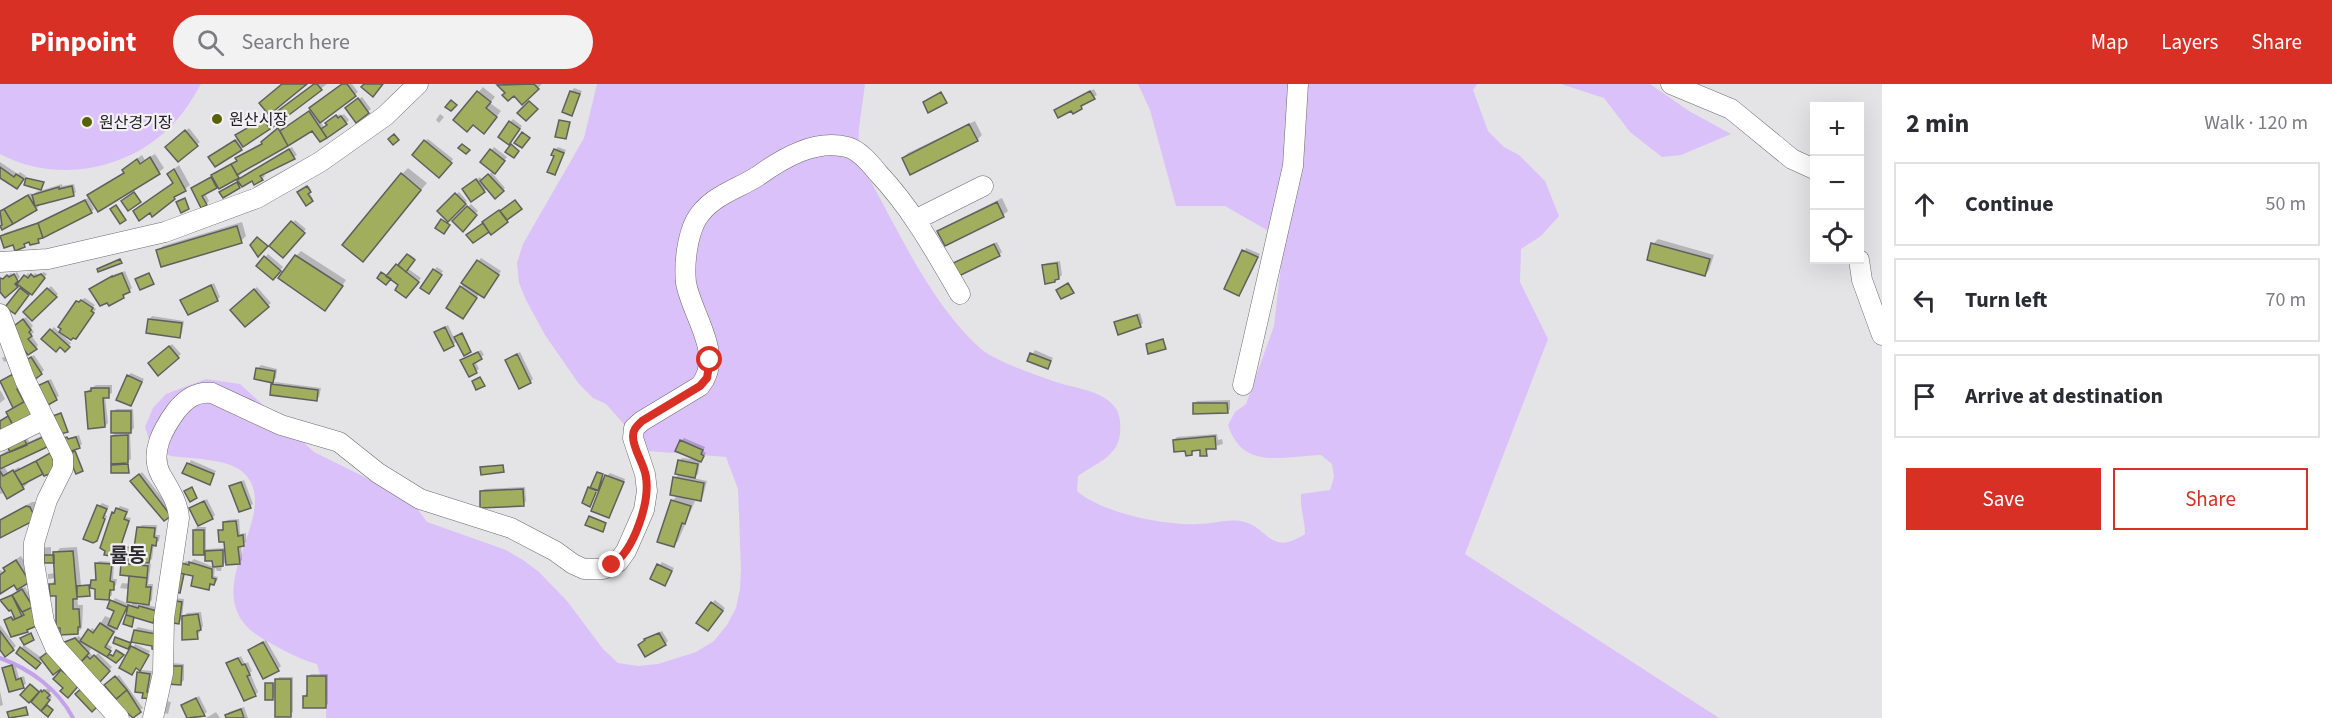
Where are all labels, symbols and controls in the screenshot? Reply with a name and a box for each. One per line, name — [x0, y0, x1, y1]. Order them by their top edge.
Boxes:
search box — [173, 15, 593, 69]
text: Pinpoint — [30, 22, 137, 62]
icon: search — [194, 26, 227, 59]
text: Search here — [242, 26, 350, 58]
text: Map — [2091, 27, 2128, 57]
text: Layers — [2161, 27, 2218, 57]
text: Share — [2251, 27, 2302, 57]
map controls — [1810, 102, 1864, 264]
button: + — [1810, 102, 1864, 156]
text: 2 min — [1906, 105, 1969, 142]
place label: 원산시장 — [229, 109, 288, 131]
text: Walk · 120 m — [2204, 109, 2308, 137]
place label: 원산경기장 — [99, 112, 173, 134]
marker: 원산시장 — [210, 112, 224, 126]
marker: 원산경기장 — [80, 115, 94, 129]
button: − — [1810, 156, 1864, 210]
icon: ahead — [1908, 188, 1941, 221]
text: Continue — [1965, 188, 2054, 220]
text: 50 m — [2266, 190, 2306, 218]
button: locate — [1810, 210, 1864, 264]
icon: left — [1908, 284, 1941, 317]
text: Turn left — [1965, 284, 2047, 316]
text: 70 m — [2266, 286, 2306, 314]
route start — [696, 346, 722, 372]
icon: arrive — [1908, 380, 1941, 413]
text: Arrive at destination — [1965, 380, 2163, 412]
button: Save — [1906, 468, 2101, 530]
button: Share — [2113, 468, 2308, 530]
district label: 률동 — [110, 542, 146, 570]
route end — [598, 551, 624, 577]

